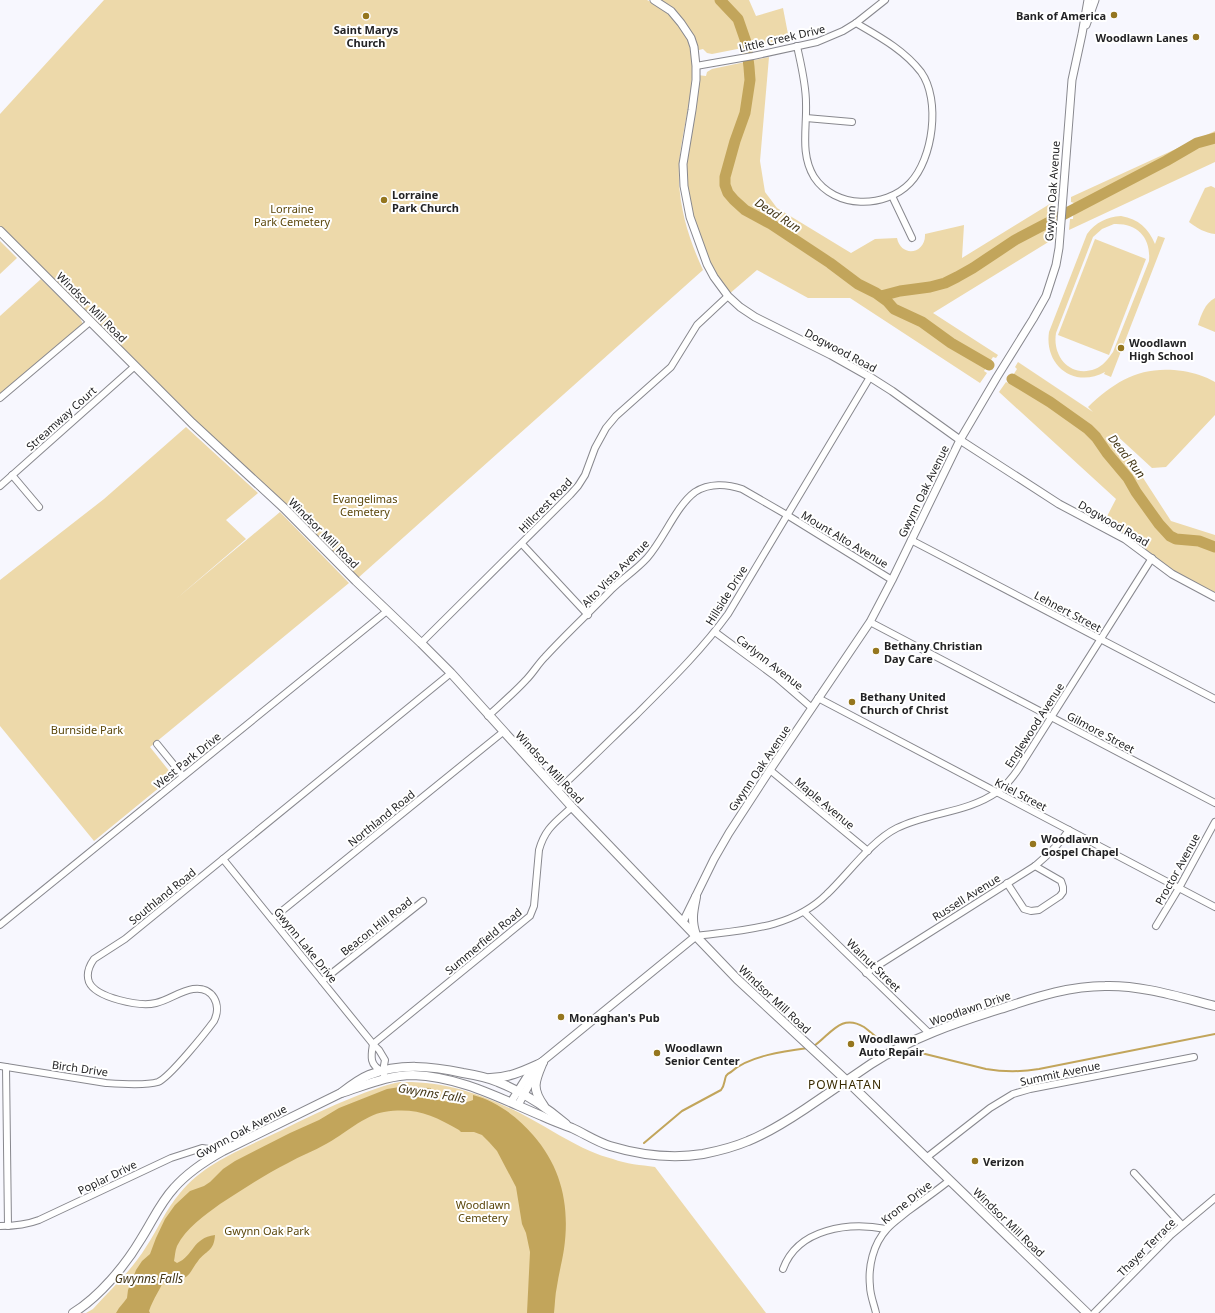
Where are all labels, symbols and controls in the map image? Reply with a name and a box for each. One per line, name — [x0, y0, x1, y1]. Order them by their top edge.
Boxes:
place label: Bank of America — [1016, 8, 1106, 23]
marker: Bank of America — [1109, 10, 1119, 20]
marker: Saint Marys Church — [361, 11, 371, 21]
street label: Little Creek Drive — [737, 21, 827, 55]
place label: Saint Marys Church — [334, 22, 399, 50]
place label: Woodlawn Lanes — [1096, 30, 1188, 45]
marker: Woodlawn Lanes — [1191, 32, 1201, 42]
street label: Gwynn Oak Avenue — [1041, 140, 1063, 242]
place label: Lorraine Park Church — [392, 187, 459, 215]
water label: Dead Run — [752, 194, 804, 236]
marker: Lorraine Park Church — [379, 195, 389, 205]
park label: Lorraine Park Cemetery — [254, 201, 330, 229]
street label: Windsor Mill Road — [54, 269, 130, 345]
street label: Dogwood Road — [802, 325, 880, 375]
place label: Woodlawn High School — [1129, 335, 1194, 363]
marker: Woodlawn High School — [1116, 343, 1126, 353]
street label: Streamway Court — [23, 383, 99, 453]
water label: Dead Run — [1104, 430, 1150, 482]
street label: Gwynn Oak Avenue — [894, 442, 952, 540]
street label: Hillcrest Road — [515, 474, 575, 536]
park label: Evangelimas Cemetery — [332, 491, 398, 519]
street label: Windsor Mill Road — [286, 495, 362, 571]
street label: Dogwood Road — [1076, 497, 1152, 549]
street label: Mount Alto Avenue — [799, 507, 891, 571]
street label: Alto Vista Avenue — [578, 536, 652, 610]
street label: Hillside Drive — [702, 562, 750, 628]
street label: Lehnert Street — [1032, 587, 1104, 635]
street label: Carlynn Avenue — [733, 631, 807, 693]
place label: Bethany Christian Day Care — [884, 638, 982, 666]
marker: Bethany Christian Day Care — [871, 646, 881, 656]
street label: Englewood Avenue — [1001, 680, 1067, 770]
place label: Bethany United Church of Christ — [860, 689, 949, 717]
marker: Bethany United Church of Christ — [847, 697, 857, 707]
street label: Gilmore Street — [1064, 708, 1138, 756]
park label: Burnside Park — [51, 722, 123, 737]
street label: Gwynn Oak Avenue — [725, 722, 793, 814]
street label: West Park Drive — [151, 728, 223, 792]
street label: Windsor Mill Road — [513, 728, 587, 806]
street label: Maple Avenue — [792, 774, 858, 832]
street label: Kriel Street — [992, 774, 1050, 814]
street label: Northland Road — [344, 786, 418, 850]
place label: Woodlawn Gospel Chapel — [1041, 831, 1119, 859]
street label: Proctor Avenue — [1151, 831, 1203, 907]
marker: Woodlawn Gospel Chapel — [1028, 839, 1038, 849]
street label: Southland Road — [125, 864, 199, 928]
street label: Russell Avenue — [929, 870, 1003, 924]
street label: Beacon Hill Road — [337, 893, 415, 959]
street label: Gwynn Lake Drive — [271, 904, 341, 986]
street label: Summerfield Road — [441, 904, 525, 978]
street label: Walnut Street — [844, 935, 904, 995]
street label: Windsor Mill Road — [736, 962, 814, 1036]
street label: Woodlawn Drive — [928, 987, 1012, 1029]
place label: Monaghan's Pub — [569, 1010, 660, 1025]
marker: Monaghan's Pub — [556, 1012, 566, 1022]
place label: Woodlawn Auto Repair — [859, 1031, 924, 1059]
marker: Woodlawn Auto Repair — [846, 1039, 856, 1049]
place label: Woodlawn Senior Center — [665, 1040, 740, 1068]
marker: Woodlawn Senior Center — [652, 1048, 662, 1058]
street label: Birch Drive — [51, 1057, 109, 1079]
street label: Summit Avenue — [1018, 1057, 1102, 1089]
district label: POWHATAN — [808, 1076, 882, 1093]
water label: Gwynns Falls — [397, 1079, 467, 1107]
street label: Gwynn Oak Avenue — [193, 1101, 289, 1161]
place label: Verizon — [983, 1154, 1024, 1169]
street label: Poplar Drive — [75, 1156, 139, 1198]
marker: Verizon — [970, 1156, 980, 1166]
street label: Krone Drive — [878, 1177, 934, 1227]
street label: Windsor Mill Road — [970, 1184, 1048, 1260]
park label: Woodlawn Cemetery — [456, 1197, 510, 1225]
street label: Thayer Terrace — [1114, 1215, 1178, 1279]
park label: Gwynn Oak Park — [224, 1223, 310, 1238]
water label: Gwynns Falls — [115, 1270, 183, 1287]

